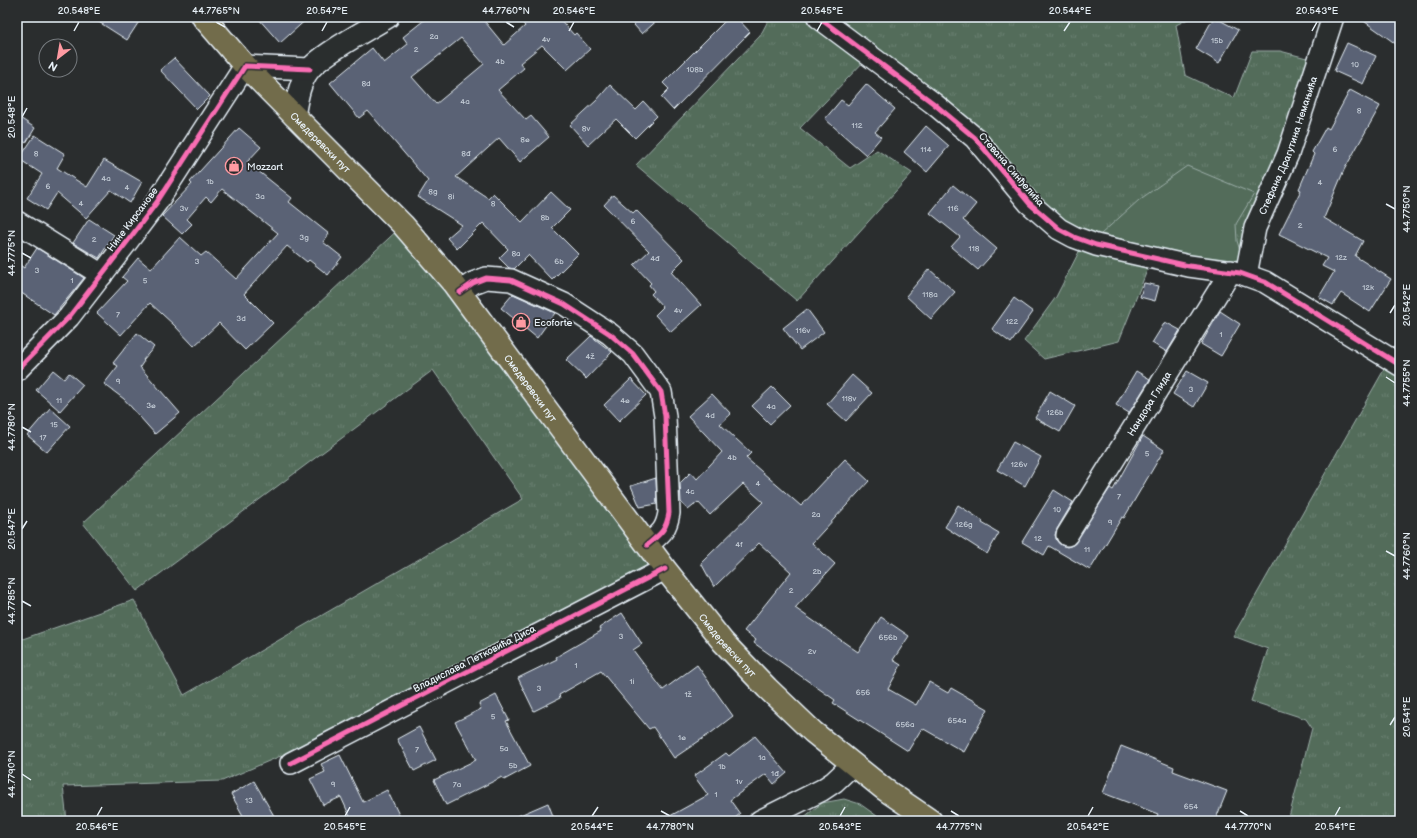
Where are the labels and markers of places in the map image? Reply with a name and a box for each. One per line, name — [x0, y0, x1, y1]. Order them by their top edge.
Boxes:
shop icon: Mozzart — [224, 156, 244, 176]
place label: Mozzart — [247, 161, 283, 173]
shop icon: Ecoforte — [511, 312, 531, 332]
place label: Ecoforte — [534, 317, 572, 329]

